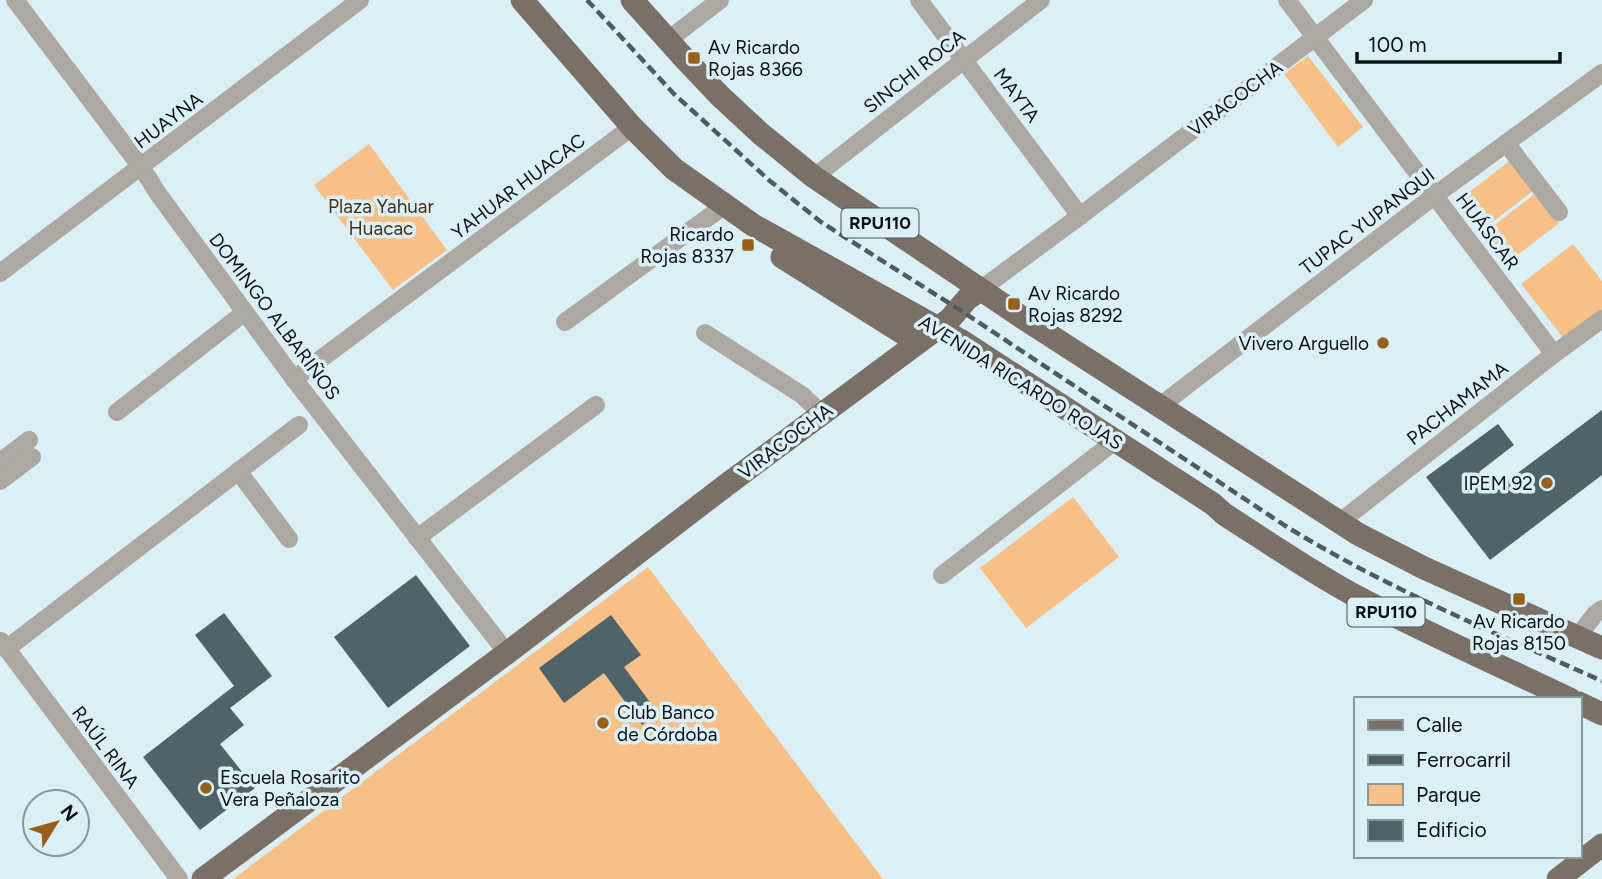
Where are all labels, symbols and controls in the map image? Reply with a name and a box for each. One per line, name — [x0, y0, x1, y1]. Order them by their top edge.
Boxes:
scale bar — [1357, 21, 1560, 65]
street label: SINCHI ROCA — [859, 25, 970, 118]
text: 100 m — [1368, 32, 1427, 57]
place label: Av Ricardo Rojas 8366 — [708, 36, 803, 81]
marker: Av Ricardo Rojas 8366 — [686, 50, 702, 66]
street label: VIRACOCHA — [1184, 55, 1287, 141]
street label: MAYTA — [989, 64, 1045, 127]
street label: HUAYNA — [130, 87, 207, 153]
street label: YAHUAR HUACAC — [447, 128, 590, 244]
street label: TUPAC YUPANQUI — [1295, 163, 1439, 280]
street label: HUÁSCAR — [1451, 188, 1524, 275]
park label: Plaza Yahuar Huacac — [328, 195, 435, 240]
road number: RPU110 — [842, 208, 918, 238]
place label: Ricardo Rojas 8337 — [640, 223, 734, 268]
street label: DOMINGO ALBARIÑOS — [204, 228, 345, 404]
marker: Ricardo Rojas 8337 — [740, 237, 756, 253]
place label: Av Ricardo Rojas 8292 — [1028, 282, 1123, 327]
marker: Av Ricardo Rojas 8292 — [1006, 296, 1022, 312]
street label: AVENIDA RICARDO ROJAS — [915, 310, 1127, 455]
place label: Vivero Arguello — [1238, 332, 1369, 355]
marker: Vivero Arguello — [1375, 335, 1391, 351]
street label: PACHAMAMA — [1402, 357, 1513, 450]
street label: VIRACOCHA — [734, 398, 837, 484]
place label: IPEM 92 — [1463, 472, 1533, 495]
marker: IPEM 92 — [1539, 475, 1555, 491]
marker: Av Ricardo Rojas 8150 — [1511, 591, 1527, 607]
road number: RPU110 — [1348, 598, 1424, 626]
place label: Av Ricardo Rojas 8150 — [1472, 610, 1566, 655]
legend — [1354, 697, 1581, 858]
street label: RAÚL RINA — [67, 701, 144, 793]
place label: Club Banco de Córdoba — [617, 701, 717, 746]
text: Calle — [1416, 712, 1463, 737]
marker: Club Banco de Córdoba — [595, 715, 611, 731]
text: Ferrocarril — [1416, 747, 1511, 772]
place label: Escuela Rosarito Vera Peñaloza — [220, 766, 360, 811]
marker: Escuela Rosarito Vera Peñaloza — [198, 780, 214, 796]
text: Parque — [1416, 782, 1481, 807]
north arrow — [21, 788, 91, 858]
text: N — [56, 800, 83, 826]
text: Edificio — [1416, 817, 1487, 842]

